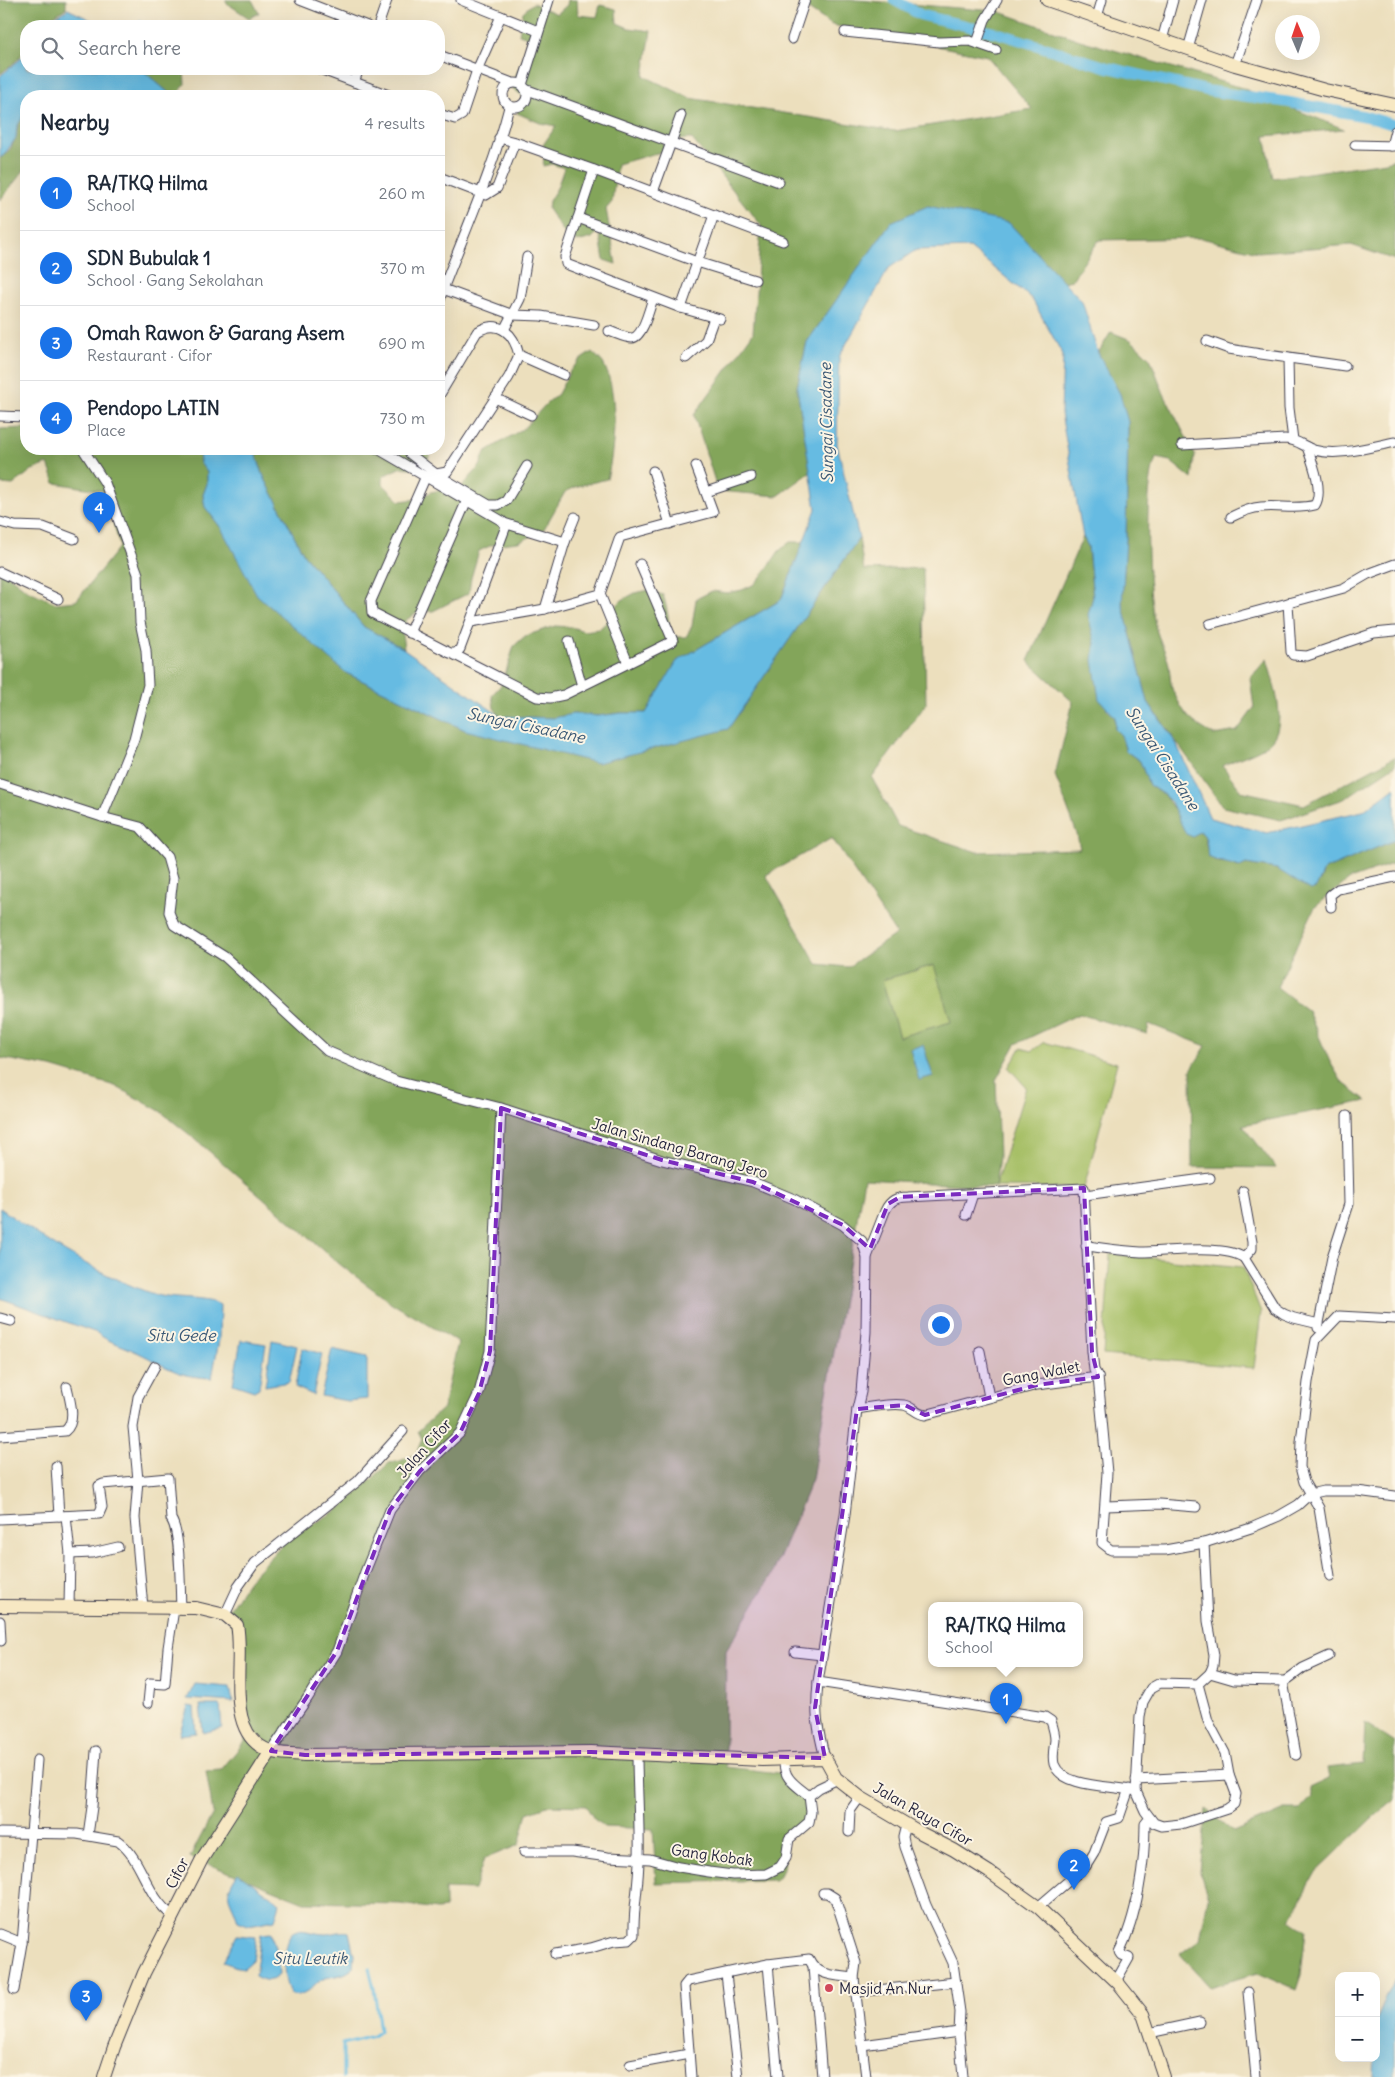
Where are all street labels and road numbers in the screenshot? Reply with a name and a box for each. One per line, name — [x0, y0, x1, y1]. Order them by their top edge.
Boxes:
street label: Jalan Sindang Barang Jero — [590, 1114, 770, 1182]
street label: Gang Walet — [1001, 1356, 1081, 1390]
street label: Jalan Cifor — [393, 1415, 455, 1481]
street label: Jalan Raya Cifor — [870, 1778, 976, 1850]
street label: Gang Kobak — [670, 1840, 754, 1870]
street label: Cifor — [161, 1854, 193, 1892]

